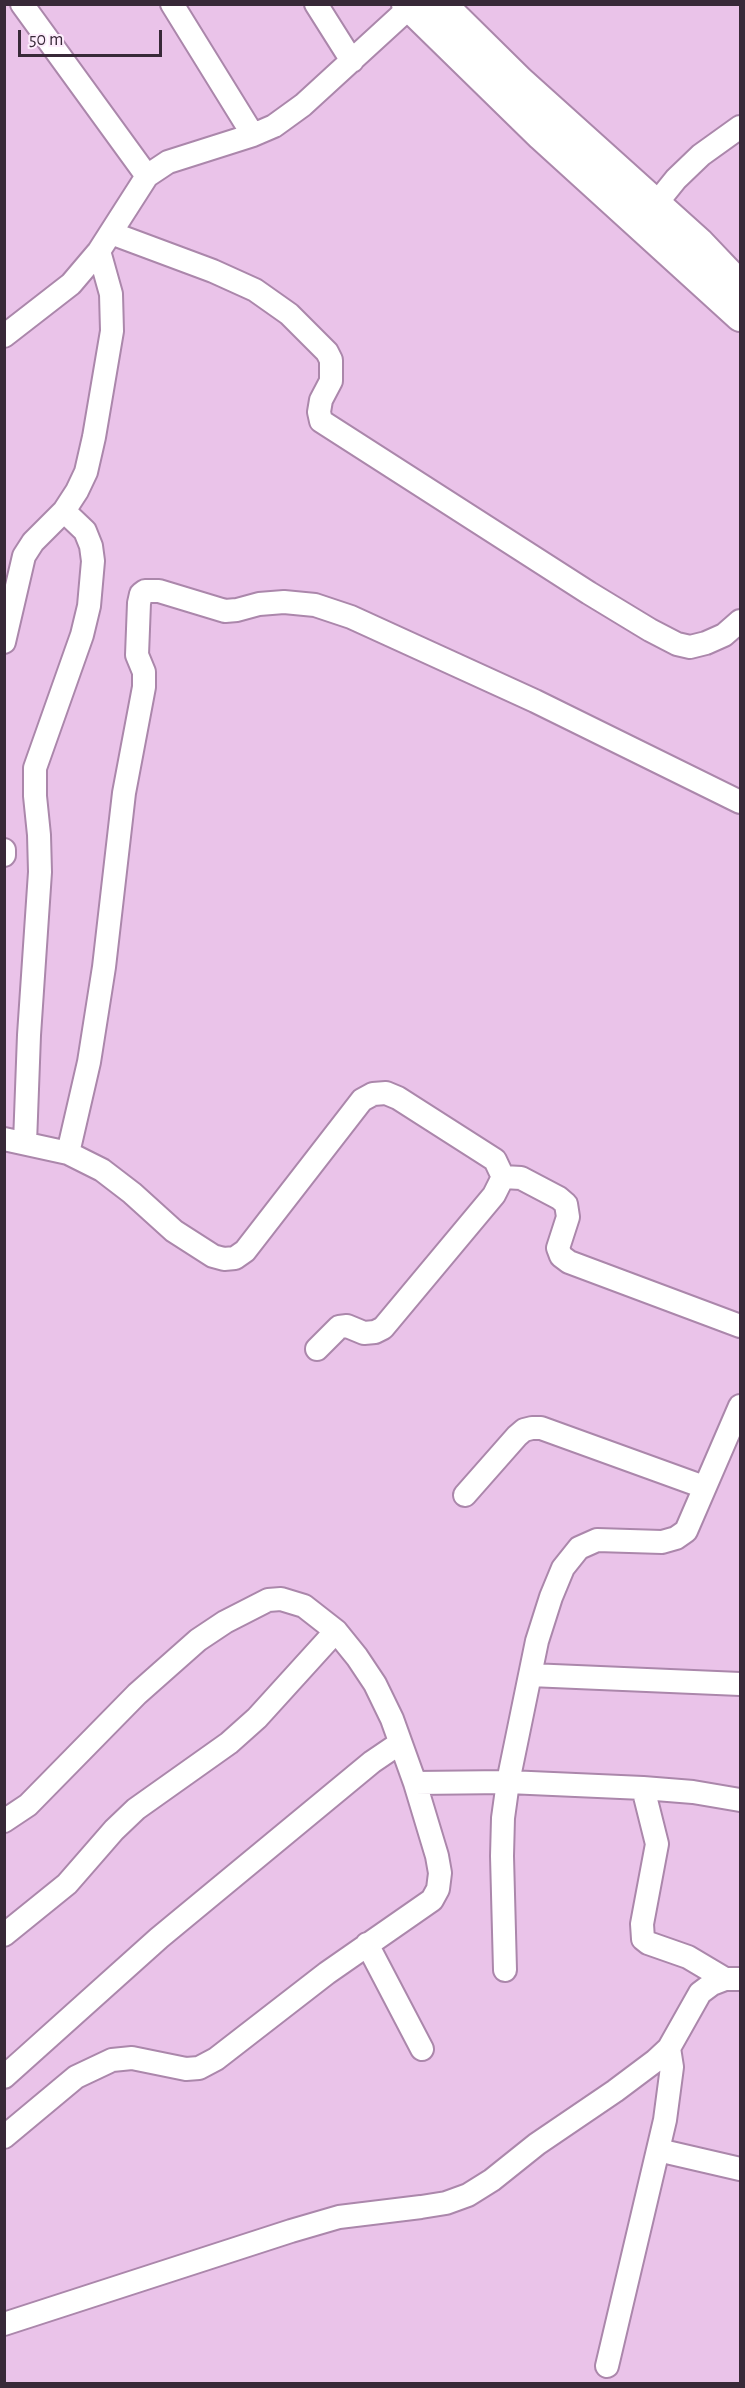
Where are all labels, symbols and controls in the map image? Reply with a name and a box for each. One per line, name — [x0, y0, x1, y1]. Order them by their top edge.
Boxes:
scale bar — [21, 18, 165, 56]
text: 50 m — [29, 31, 63, 49]

